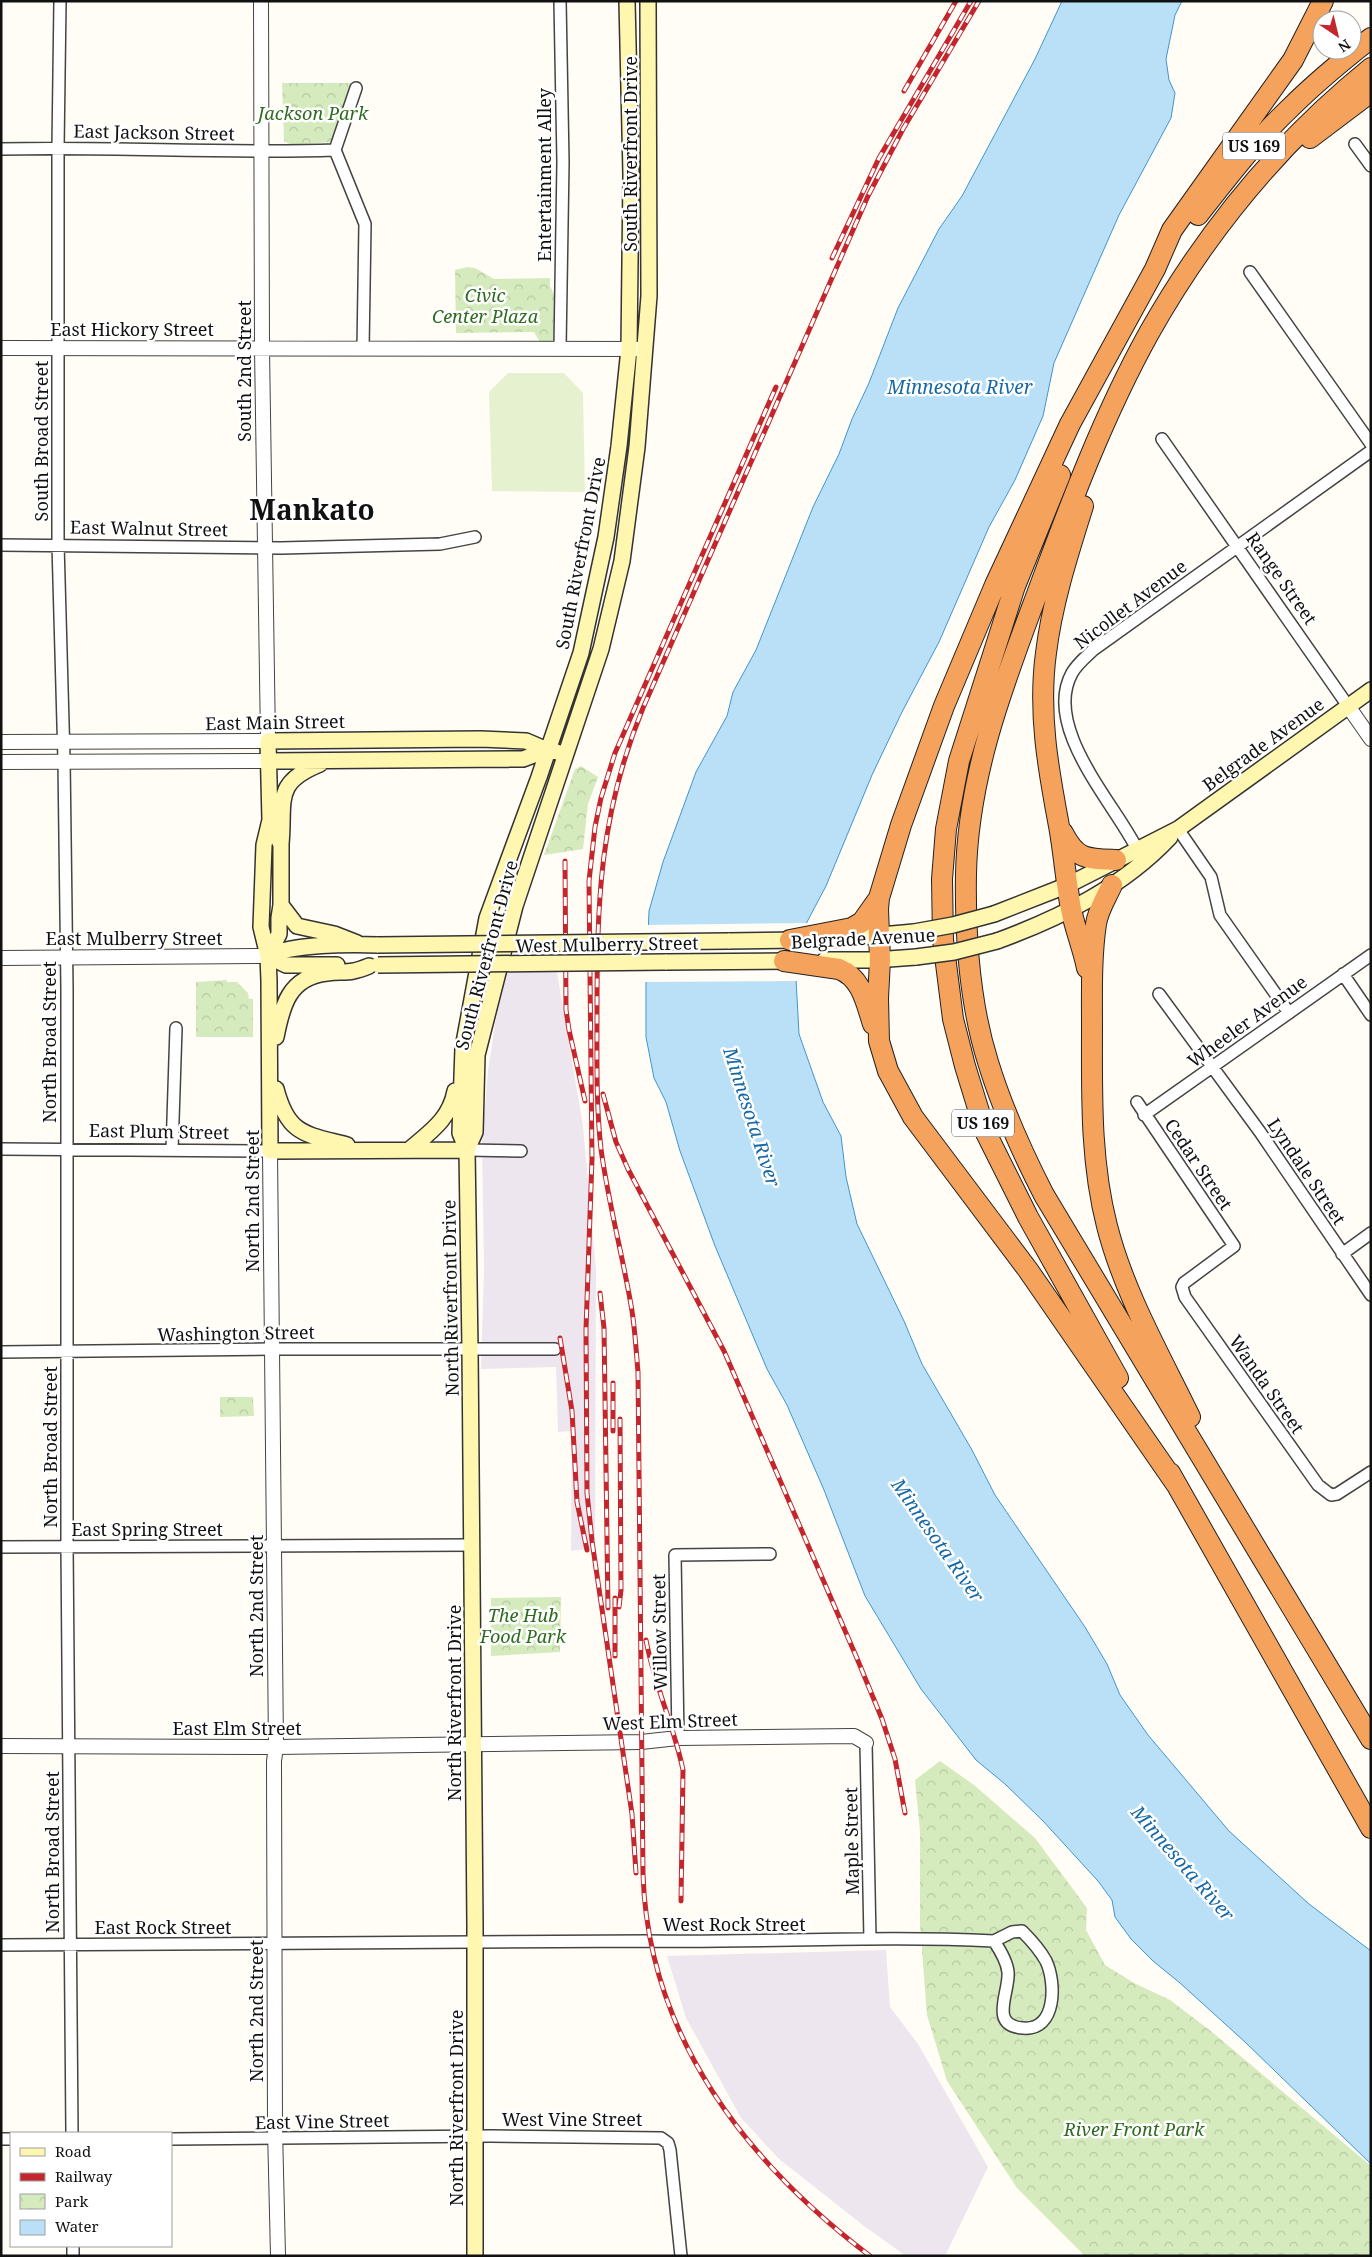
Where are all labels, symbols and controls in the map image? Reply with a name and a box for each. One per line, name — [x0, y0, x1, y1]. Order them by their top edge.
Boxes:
north arrow — [1312, 10, 1362, 60]
text: N — [1335, 35, 1355, 57]
street label: South Riverfront Drive — [618, 56, 642, 252]
street label: Entertainment Alley — [532, 87, 556, 262]
park label: Jackson Park — [255, 101, 369, 125]
street label: East Jackson Street — [73, 119, 235, 145]
road number: US 169 — [1223, 132, 1285, 160]
park label: Civic Center Plaza — [432, 283, 539, 328]
street label: South 2nd Street — [232, 300, 256, 442]
street label: East Hickory Street — [50, 317, 214, 341]
street label: South Broad Street — [29, 361, 53, 521]
water label: Minnesota River — [886, 374, 1033, 400]
street label: South Riverfront Drive — [550, 455, 610, 651]
district label: Mankato — [249, 490, 375, 528]
street label: East Walnut Street — [70, 515, 228, 541]
street label: Range Street — [1241, 527, 1323, 629]
street label: Nicollet Avenue — [1069, 554, 1191, 654]
street label: Belgrade Avenue — [1197, 692, 1329, 796]
street label: East Main Street — [205, 709, 345, 735]
street label: South Riverfront Drive — [449, 857, 523, 1053]
street label: Belgrade Avenue — [790, 922, 936, 954]
street label: East Mulberry Street — [45, 926, 223, 950]
street label: West Mulberry Street — [515, 930, 699, 958]
street label: North Broad Street — [37, 961, 61, 1123]
street label: Wheeler Avenue — [1182, 969, 1312, 1073]
water label: Minnesota River — [717, 1043, 787, 1190]
road number: US 169 — [952, 1110, 1014, 1136]
street label: Lyndale Street — [1262, 1113, 1352, 1229]
street label: Cedar Street — [1160, 1114, 1238, 1214]
street label: East Plum Street — [89, 1118, 229, 1144]
street label: North 2nd Street — [240, 1130, 264, 1272]
street label: North Riverfront Drive — [436, 1199, 464, 1397]
street label: Washington Street — [157, 1320, 315, 1346]
street label: Wanda Street — [1224, 1330, 1310, 1438]
street label: North Broad Street — [38, 1366, 62, 1528]
water label: Minnesota River — [885, 1472, 990, 1607]
street label: East Spring Street — [71, 1517, 223, 1541]
street label: North 2nd Street — [244, 1535, 268, 1677]
street label: Willow Street — [646, 1574, 672, 1690]
park label: The Hub Food Park — [479, 1603, 567, 1648]
street label: North Riverfront Drive — [442, 1605, 466, 1801]
street label: West Elm Street — [602, 1707, 738, 1735]
street label: East Elm Street — [172, 1716, 302, 1740]
street label: North Broad Street — [40, 1771, 64, 1933]
street label: Maple Street — [838, 1787, 864, 1895]
water label: Minnesota River — [1125, 1799, 1241, 1926]
street label: West Rock Street — [663, 1912, 806, 1936]
street label: East Rock Street — [95, 1915, 231, 1939]
street label: North 2nd Street — [244, 1940, 268, 2082]
street label: North Riverfront Drive — [444, 2010, 468, 2206]
street label: West Vine Street — [502, 2107, 642, 2131]
street label: East Vine Street — [255, 2108, 389, 2134]
park label: River Front Park — [1063, 2117, 1205, 2141]
legend — [10, 2132, 172, 2247]
text: Road — [55, 2141, 91, 2161]
text: Railway — [55, 2166, 113, 2186]
text: Park — [55, 2191, 89, 2211]
text: Water — [55, 2216, 98, 2236]

